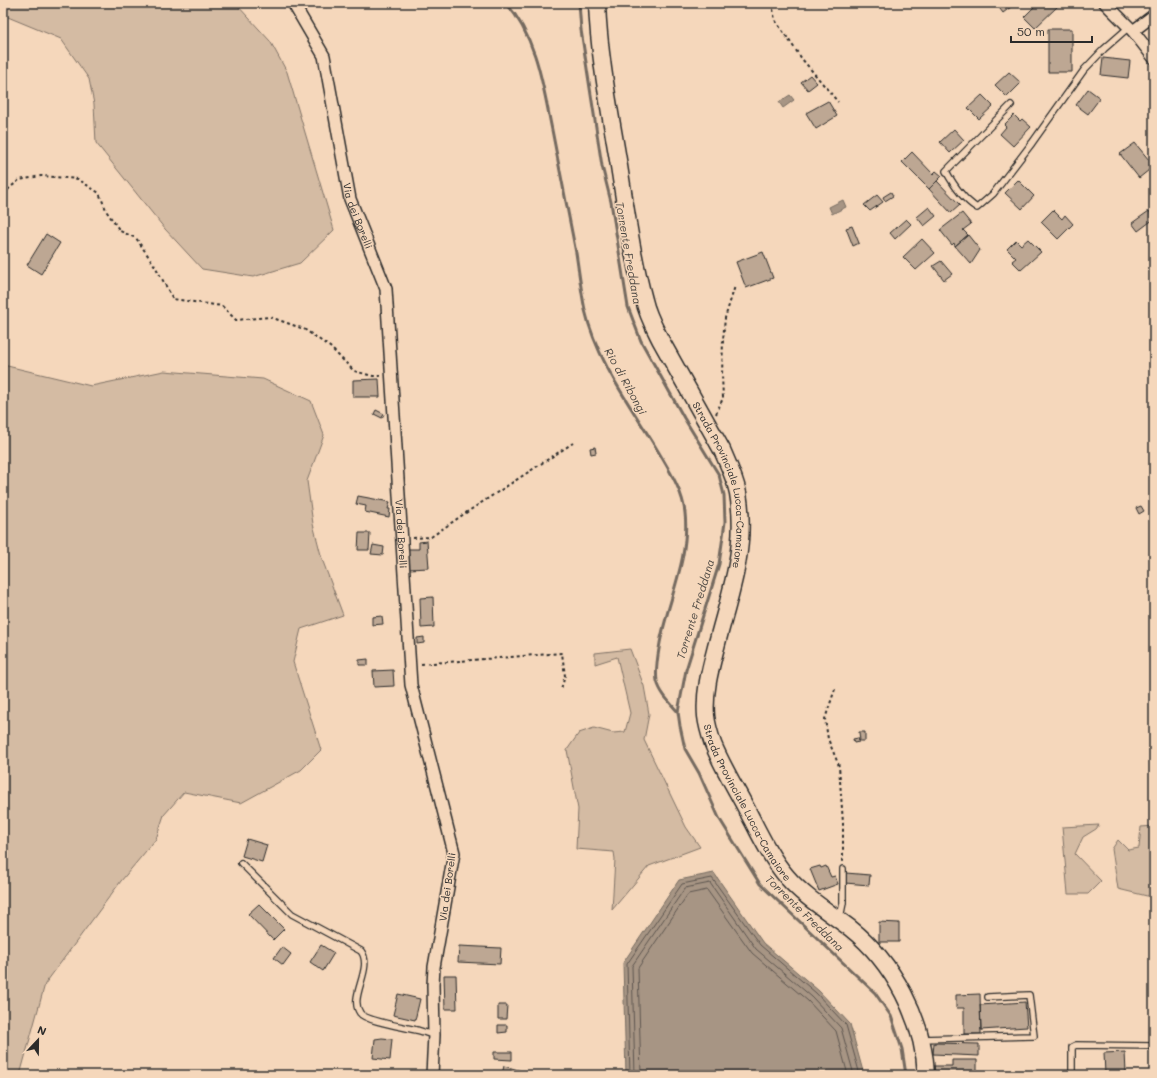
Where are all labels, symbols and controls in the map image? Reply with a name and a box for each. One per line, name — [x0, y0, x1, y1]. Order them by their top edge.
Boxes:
scale bar — [1011, 18, 1092, 44]
text: 50 m — [1017, 23, 1045, 39]
street label: Via dei Borelli — [340, 182, 376, 251]
water label: Torrente Freddana — [613, 200, 645, 306]
water label: Rio di Ribongi — [601, 345, 651, 418]
street label: Strada Provinciale Lucca-Camaiore — [689, 399, 748, 570]
street label: Via dei Borelli — [392, 499, 411, 569]
water label: Torrente Freddana — [673, 557, 717, 661]
street label: Strada Provinciale Lucca-Camaiore — [701, 723, 794, 884]
street label: Via dei Borelli — [435, 852, 459, 922]
water label: Torrente Freddana — [762, 871, 848, 955]
north arrow — [18, 1020, 58, 1060]
text: N — [35, 1022, 49, 1039]

